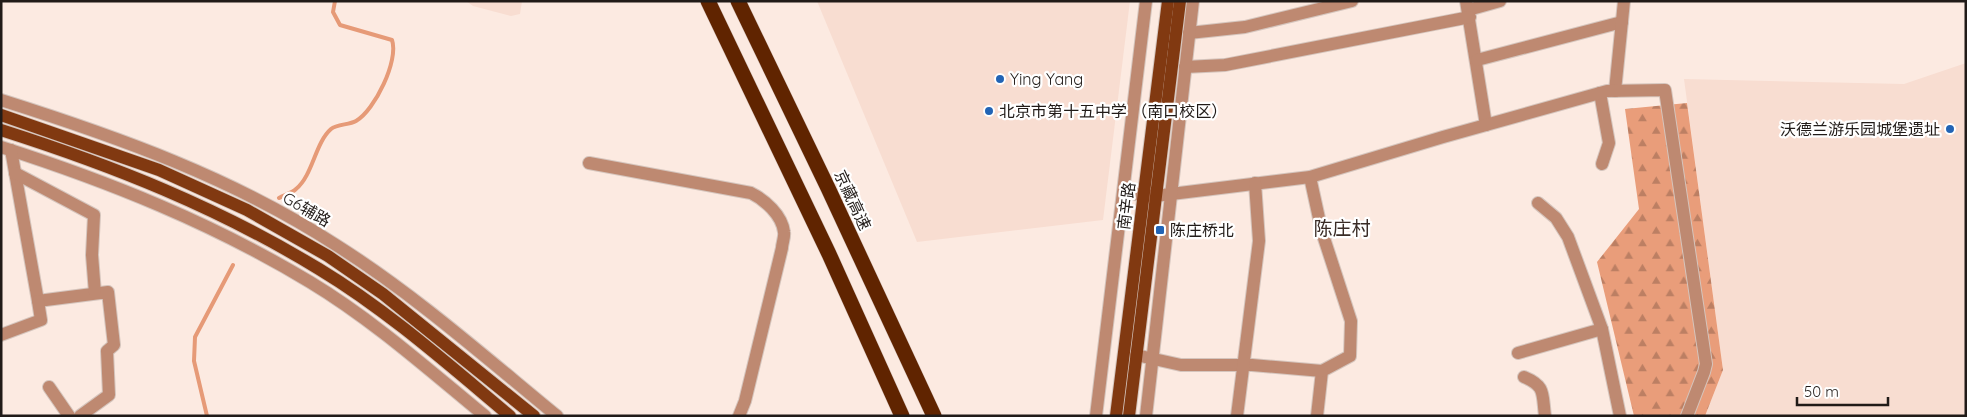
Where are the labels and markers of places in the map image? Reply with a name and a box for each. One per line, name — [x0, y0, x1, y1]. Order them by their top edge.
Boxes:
place label: Ying Yang — [1010, 69, 1083, 89]
marker: Ying Yang — [994, 73, 1006, 85]
place label: 北京市第十五中学 （南口校区） — [999, 101, 1227, 121]
marker: 北京市第十五中学 （南口校区） — [983, 105, 995, 117]
place label: 沃德兰游乐园城堡遗址 — [1780, 119, 1940, 139]
marker: 沃德兰游乐园城堡遗址 — [1944, 123, 1956, 135]
place label: 陈庄桥北 — [1170, 220, 1234, 240]
marker: 陈庄桥北 — [1154, 224, 1166, 236]

